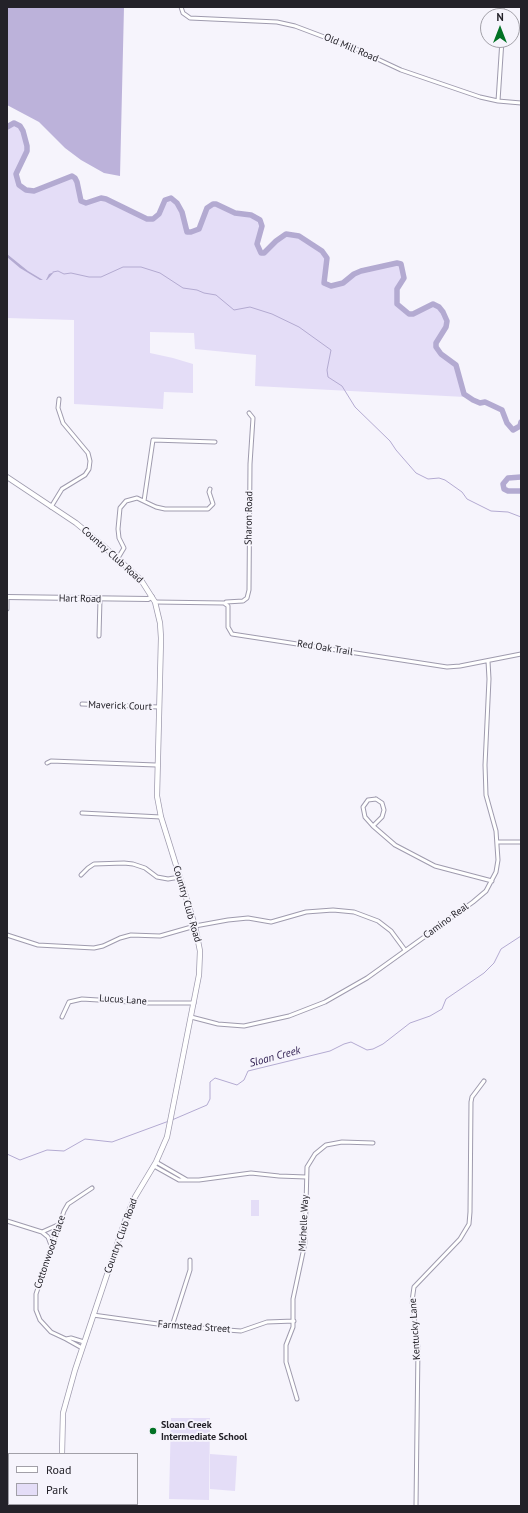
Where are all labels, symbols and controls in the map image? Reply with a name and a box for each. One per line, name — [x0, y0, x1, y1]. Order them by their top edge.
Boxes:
north arrow — [480, 8, 520, 48]
text: N — [496, 10, 504, 24]
street label: Old Mill Road — [322, 31, 380, 65]
street label: Sharon Road — [243, 491, 255, 545]
street label: Country Club Road — [79, 524, 145, 586]
street label: Hart Road — [59, 593, 101, 605]
street label: Red Oak Trail — [296, 638, 354, 658]
street label: Maverick Court — [88, 699, 152, 713]
street label: Country Club Road — [170, 864, 204, 944]
street label: Camino Real — [421, 901, 471, 941]
street label: Lucus Lane — [99, 992, 147, 1008]
water label: Sloan Creek — [248, 1044, 302, 1070]
street label: Michelle Way — [297, 1194, 311, 1252]
street label: Country Club Road — [102, 1197, 140, 1275]
street label: Cottonwood Place — [32, 1214, 68, 1290]
street label: Kentucky Lane — [407, 1298, 423, 1360]
street label: Farmstead Street — [157, 1318, 231, 1336]
place label: Sloan Creek Intermediate School — [161, 1419, 247, 1442]
marker: Sloan Creek Intermediate School — [148, 1426, 158, 1436]
legend — [8, 1453, 138, 1505]
text: Road — [46, 1462, 71, 1477]
text: Park — [46, 1482, 68, 1497]

